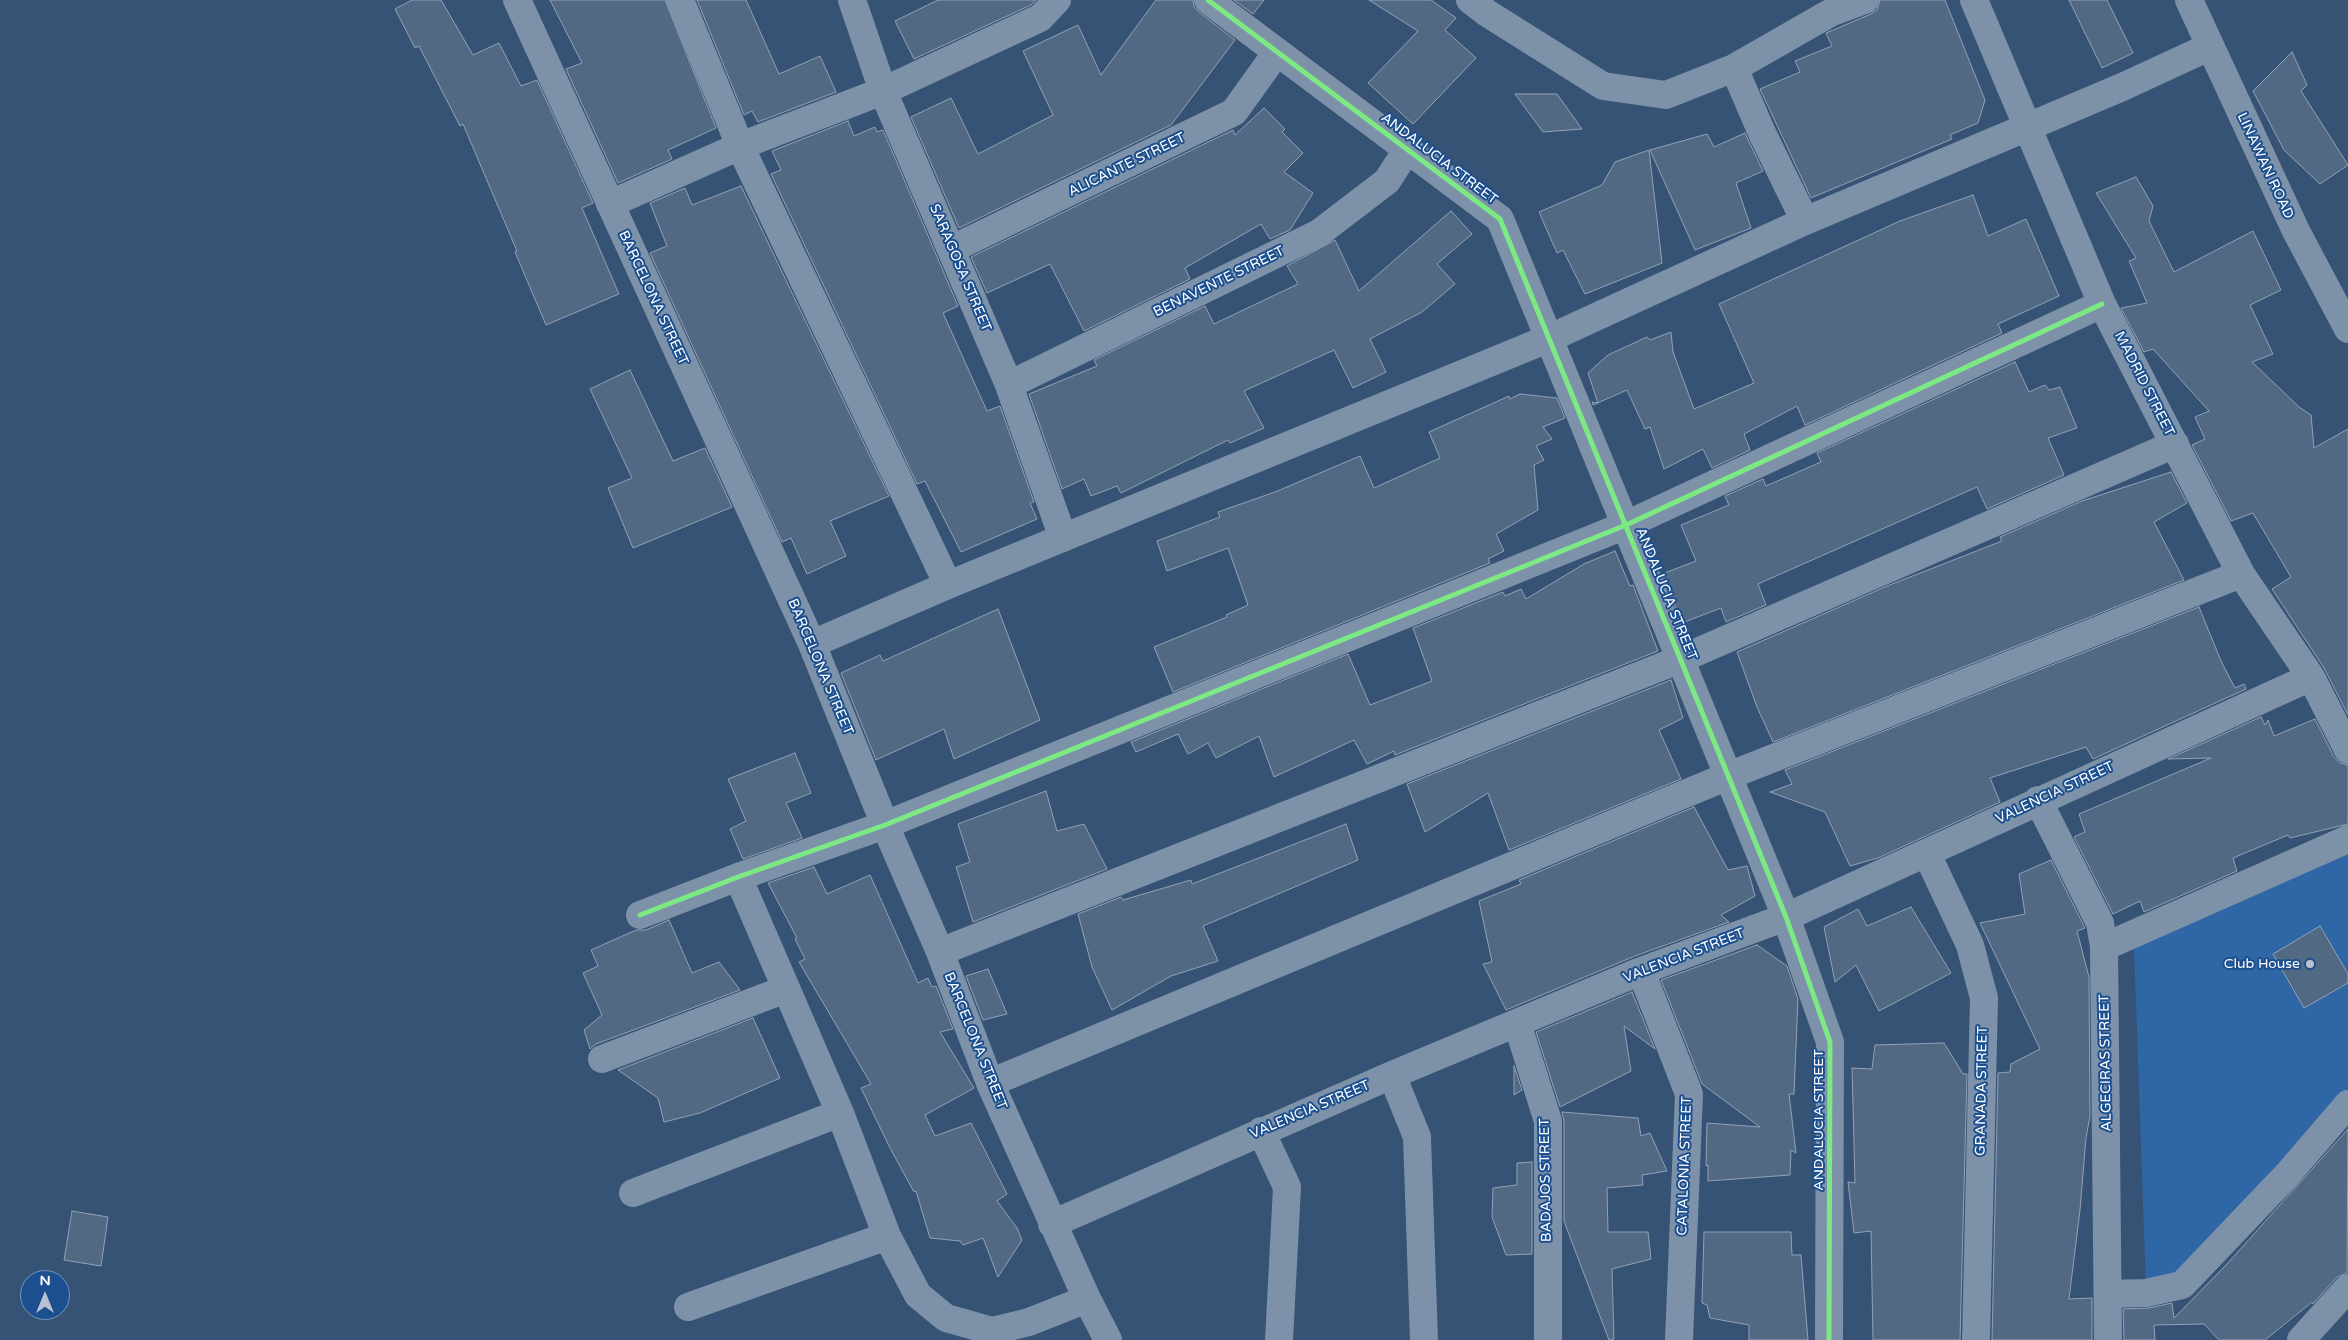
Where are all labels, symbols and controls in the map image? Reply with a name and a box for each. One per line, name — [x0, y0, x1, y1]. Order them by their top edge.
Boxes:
street label: ANDALUCIA STREET — [1377, 110, 1501, 208]
street label: LINAWAN ROAD — [2233, 110, 2297, 222]
street label: ALICANTE STREET — [1066, 129, 1188, 201]
street label: SARAGOSA STREET — [926, 202, 994, 334]
street label: BARCELONA STREET — [614, 228, 692, 368]
street label: BENAVENTE STREET — [1151, 243, 1287, 321]
street label: MADRID STREET — [2110, 329, 2178, 439]
street label: ANDALUCIA STREET — [1632, 525, 1700, 663]
street label: BARCELONA STREET — [784, 596, 856, 738]
street label: VALENCIA STREET — [1993, 758, 2117, 828]
street label: VALENCIA STREET — [1621, 925, 1747, 987]
place label: Club House — [2224, 956, 2300, 972]
marker: Club House — [2304, 958, 2316, 970]
street label: BARCELONA STREET — [940, 970, 1010, 1112]
street label: ALGECIRAS STREET — [2096, 994, 2116, 1132]
street label: GRANADA STREET — [1972, 1026, 1992, 1156]
street label: ANDALUCIA STREET — [1811, 1049, 1827, 1191]
street label: VALENCIA STREET — [1248, 1077, 1372, 1143]
street label: CATALONIA STREET — [1674, 1096, 1696, 1236]
street label: BADAJOS STREET — [1537, 1118, 1555, 1242]
north arrow — [20, 1270, 70, 1320]
text: N — [39, 1272, 51, 1289]

